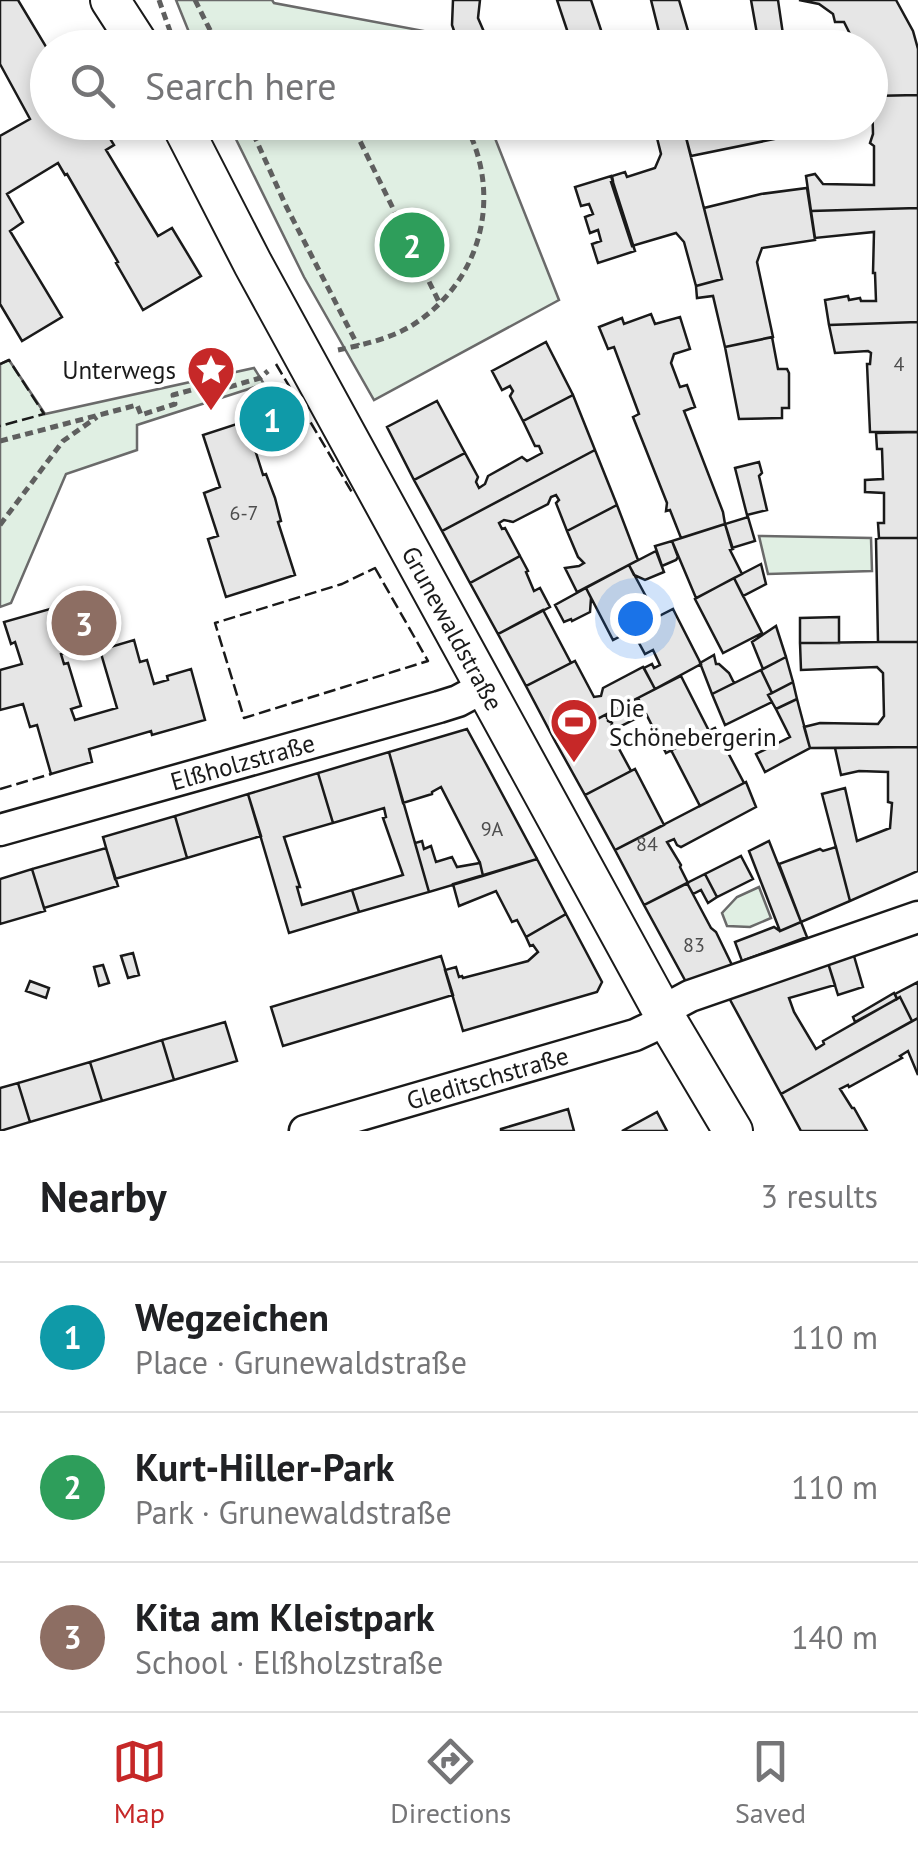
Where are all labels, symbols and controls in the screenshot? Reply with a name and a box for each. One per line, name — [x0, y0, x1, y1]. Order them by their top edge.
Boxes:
search box — [30, 30, 888, 140]
icon: search — [65, 58, 120, 113]
text: Search here — [145, 61, 337, 110]
pin: 2 — [380, 208, 444, 282]
place icon: Unterwegs — [185, 344, 237, 412]
house number: 4 — [894, 351, 905, 377]
place label: Unterwegs — [62, 354, 176, 386]
pin: 1 — [240, 382, 304, 456]
house number: 6-7 — [230, 500, 259, 526]
street label: Grunewaldstraße — [395, 541, 510, 716]
pin: 3 — [52, 586, 116, 660]
your location — [610, 593, 661, 644]
place label: Die Schönebergerin — [609, 692, 777, 753]
sports icon: Die Schönebergerin — [548, 696, 600, 764]
street label: Elßholzstraße — [167, 727, 319, 797]
house number: 9A — [481, 816, 504, 842]
house number: 84 — [636, 831, 658, 857]
house number: 83 — [683, 932, 705, 958]
street label: Gleditschstraße — [403, 1039, 572, 1117]
text: Nearby — [40, 1169, 167, 1224]
text: 3 results — [760, 1175, 878, 1217]
text: Wegzeichen — [135, 1292, 329, 1341]
text: 1 — [63, 1316, 82, 1358]
text: 110 m — [791, 1316, 878, 1358]
text: Place · Grunewaldstraße — [135, 1341, 467, 1383]
text: Kurt-Hiller-Park — [135, 1442, 394, 1491]
text: 2 — [63, 1466, 82, 1508]
text: 110 m — [791, 1466, 878, 1508]
text: Park · Grunewaldstraße — [135, 1491, 452, 1533]
text: Kita am Kleistpark — [135, 1592, 434, 1641]
text: 3 — [63, 1616, 82, 1658]
text: 140 m — [791, 1616, 878, 1658]
text: School · Elßholzstraße — [135, 1641, 443, 1683]
tab: Map — [112, 1734, 167, 1831]
tab: Directions — [390, 1734, 511, 1831]
tab: Saved — [735, 1734, 806, 1831]

